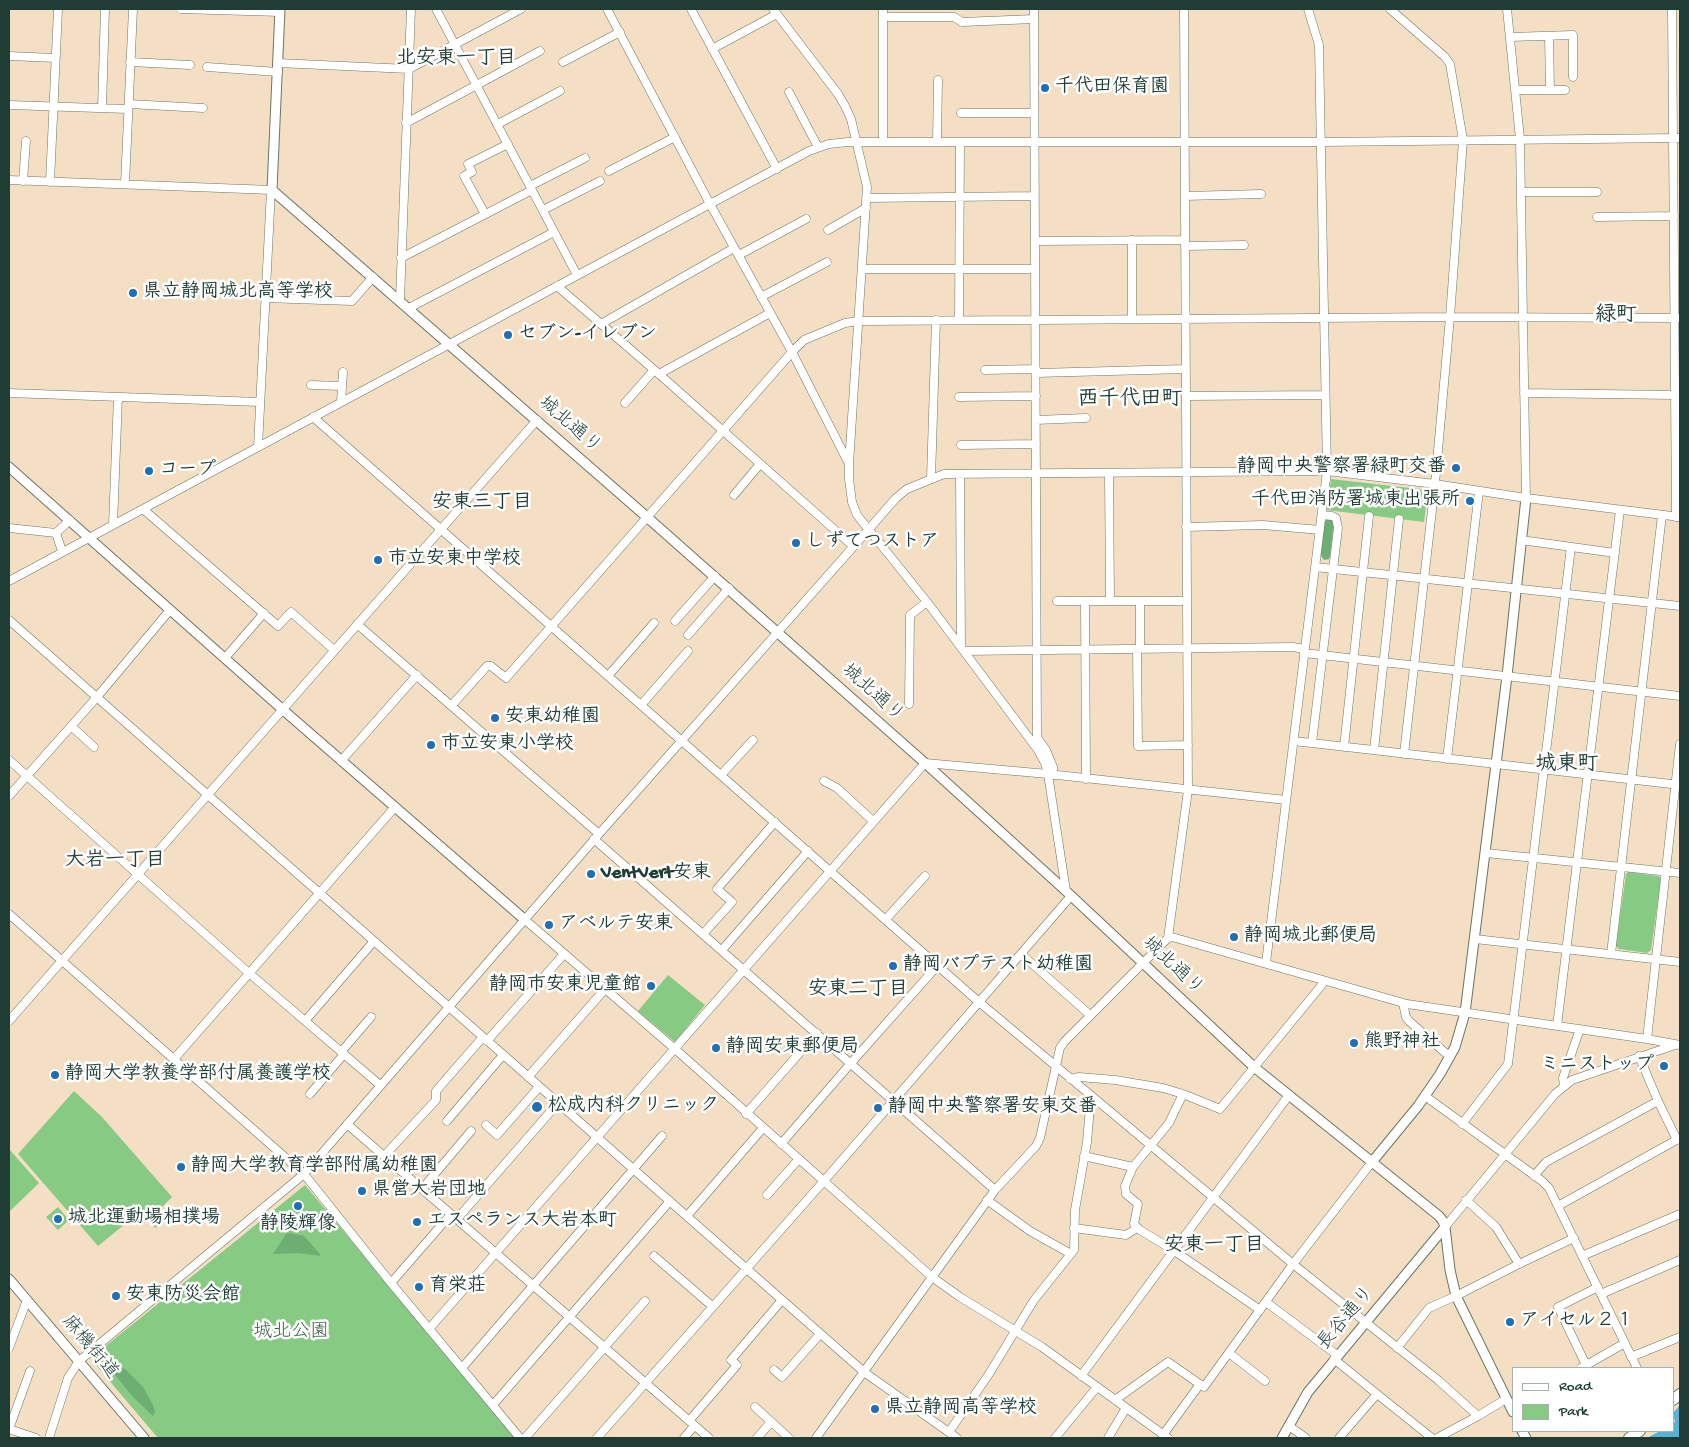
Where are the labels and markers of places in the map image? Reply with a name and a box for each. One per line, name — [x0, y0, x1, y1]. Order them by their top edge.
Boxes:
place label: 千代田保育園 — [1055, 77, 1169, 99]
marker: 千代田保育園 — [1039, 82, 1051, 94]
place label: 県立静岡城北高等学校 — [143, 282, 333, 304]
marker: 県立静岡城北高等学校 — [127, 287, 139, 299]
place label: セブン-イレブン — [518, 324, 657, 346]
marker: セブン-イレブン — [502, 329, 514, 341]
place label: 静岡中央警察署緑町交番 — [1237, 457, 1446, 479]
place label: コープ — [159, 460, 216, 482]
marker: 静岡中央警察署緑町交番 — [1450, 462, 1462, 474]
marker: コープ — [143, 465, 155, 477]
place label: 千代田消防署城東出張所 — [1251, 490, 1460, 512]
marker: 千代田消防署城東出張所 — [1464, 495, 1476, 507]
place label: しずてつストア — [806, 532, 939, 554]
marker: しずてつストア — [790, 537, 802, 549]
place label: 市立安東中学校 — [388, 549, 521, 571]
marker: 市立安東中学校 — [372, 554, 384, 566]
place label: 安東幼稚園 — [505, 707, 600, 729]
marker: 安東幼稚園 — [489, 712, 501, 724]
place label: 市立安東小学校 — [441, 734, 574, 756]
marker: 市立安東小学校 — [425, 739, 437, 751]
place label: VentVert安東 — [601, 863, 711, 885]
marker: VentVert安東 — [585, 868, 597, 880]
place label: アベルテ安東 — [559, 914, 673, 936]
marker: アベルテ安東 — [543, 919, 555, 931]
place label: 静岡城北郵便局 — [1244, 926, 1377, 948]
marker: 静岡城北郵便局 — [1228, 931, 1240, 943]
place label: 静岡バプテスト幼稚園 — [903, 955, 1093, 977]
marker: 静岡バプテスト幼稚園 — [887, 960, 899, 972]
place label: 静岡市安東児童館 — [489, 975, 641, 997]
marker: 静岡市安東児童館 — [645, 980, 657, 992]
place label: 熊野神社 — [1364, 1032, 1440, 1054]
place label: 静岡安東郵便局 — [726, 1037, 859, 1059]
marker: 熊野神社 — [1348, 1037, 1360, 1049]
marker: 静岡安東郵便局 — [710, 1042, 722, 1054]
place label: ミニストップ — [1540, 1055, 1654, 1077]
marker: ミニストップ — [1658, 1060, 1670, 1072]
place label: 静岡大学教養学部付属養護学校 — [65, 1064, 331, 1086]
marker: 静岡大学教養学部付属養護学校 — [49, 1069, 61, 1081]
place label: 松成内科クリニック — [548, 1096, 719, 1118]
place label: 静岡中央警察署安東交番 — [888, 1097, 1097, 1119]
marker: 松成内科クリニック — [530, 1100, 544, 1114]
marker: 静岡中央警察署安東交番 — [872, 1102, 884, 1114]
place label: 静岡大学教育学部附属幼稚園 — [191, 1156, 438, 1178]
marker: 静岡大学教育学部附属幼稚園 — [175, 1161, 187, 1173]
place label: 県営大岩団地 — [372, 1180, 486, 1202]
marker: 県営大岩団地 — [356, 1185, 368, 1197]
marker: 静陵輝像 — [292, 1200, 304, 1212]
place label: 城北運動場相撲場 — [68, 1208, 220, 1230]
place label: エスペランス大岩本町 — [427, 1211, 617, 1233]
marker: 城北運動場相撲場 — [52, 1213, 64, 1225]
place label: 静陵輝像 — [260, 1214, 336, 1236]
marker: エスペランス大岩本町 — [411, 1216, 423, 1228]
place label: 育栄荘 — [429, 1276, 486, 1298]
marker: 育栄荘 — [413, 1281, 425, 1293]
place label: 安東防災会館 — [126, 1285, 240, 1307]
marker: 安東防災会館 — [110, 1290, 122, 1302]
place label: アイセル２１ — [1520, 1311, 1634, 1333]
marker: アイセル２１ — [1504, 1316, 1516, 1328]
place label: 県立静岡高等学校 — [885, 1398, 1037, 1420]
marker: 県立静岡高等学校 — [869, 1403, 881, 1415]

